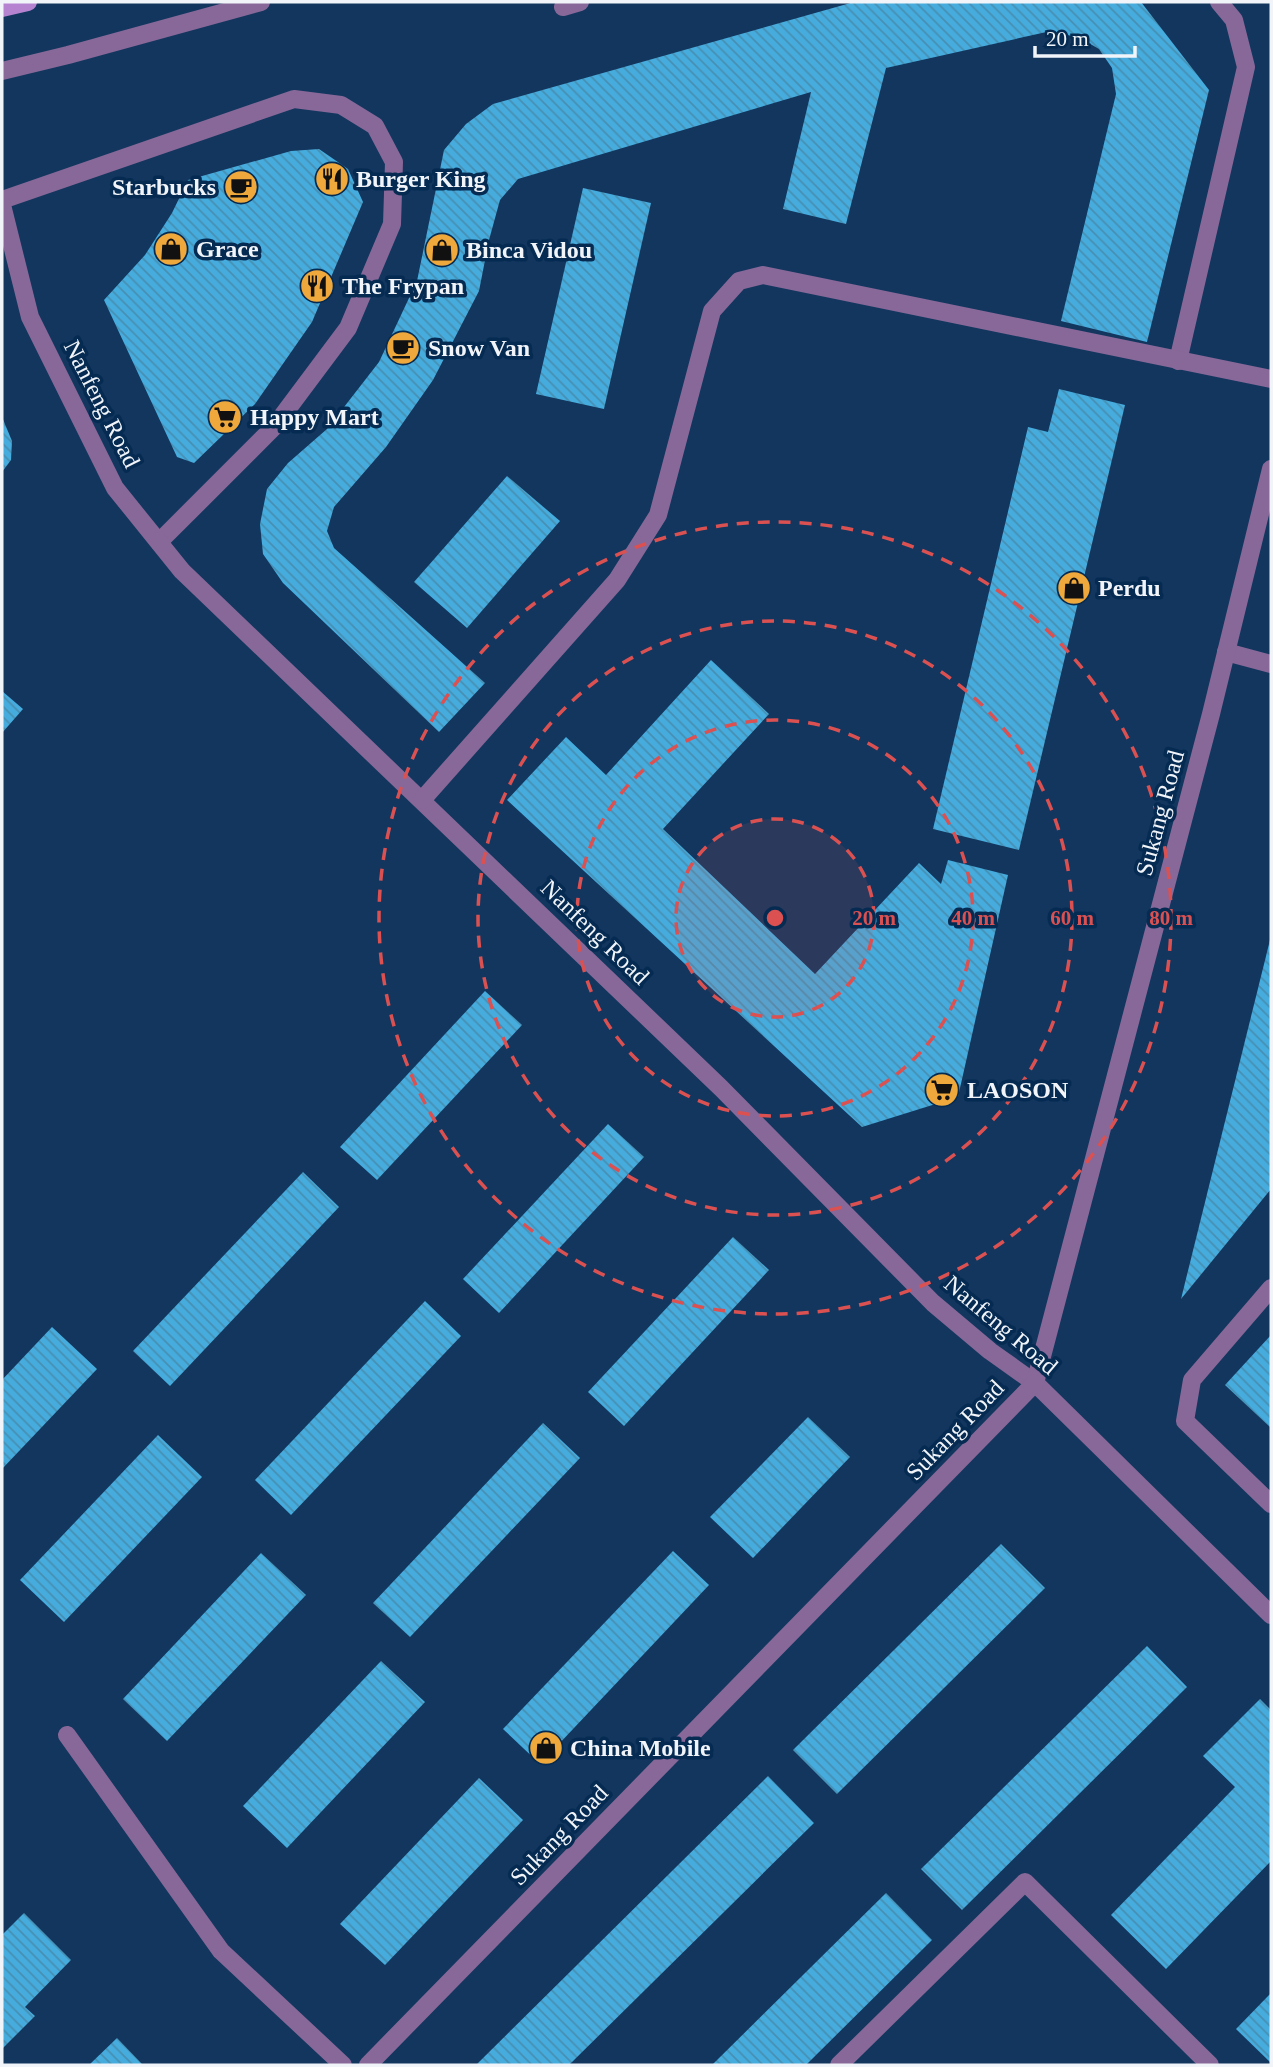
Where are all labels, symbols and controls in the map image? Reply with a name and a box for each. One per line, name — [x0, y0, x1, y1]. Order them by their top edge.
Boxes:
scale bar — [1035, 14, 1135, 58]
text: 20 m — [1046, 27, 1089, 51]
restaurant icon: Burger King — [313, 160, 351, 198]
place label: Burger King — [356, 166, 486, 192]
cafe icon: Starbucks — [222, 168, 260, 206]
place label: Starbucks — [112, 174, 216, 200]
shop icon: Grace — [152, 230, 190, 268]
shop icon: Binca Vidou — [423, 231, 461, 269]
place label: Grace — [196, 236, 259, 262]
place label: Binca Vidou — [466, 237, 592, 263]
restaurant icon: The Frypan — [298, 267, 336, 305]
place label: The Frypan — [342, 273, 464, 299]
cafe icon: Snow Van — [384, 329, 422, 367]
place label: Snow Van — [428, 335, 530, 361]
street label: Nanfeng Road — [59, 336, 145, 472]
supermarket icon: Happy Mart — [206, 398, 244, 436]
place label: Happy Mart — [250, 404, 379, 430]
shop icon: Perdu — [1055, 569, 1093, 607]
place label: Perdu — [1098, 575, 1161, 601]
street label: Sukang Road — [1131, 747, 1189, 879]
street label: Nanfeng Road — [536, 874, 654, 990]
centre of rings — [763, 906, 787, 930]
text: 20 m — [852, 906, 896, 930]
text: 40 m — [951, 906, 995, 930]
text: 60 m — [1050, 906, 1094, 930]
text: 80 m — [1149, 906, 1193, 930]
supermarket icon: LAOSON — [923, 1071, 961, 1109]
place label: LAOSON — [967, 1077, 1069, 1103]
street label: Nanfeng Road — [939, 1270, 1063, 1380]
street label: Sukang Road — [901, 1375, 1009, 1485]
shop icon: China Mobile — [527, 1729, 565, 1767]
place label: China Mobile — [570, 1735, 711, 1761]
street label: Sukang Road — [505, 1780, 613, 1890]

